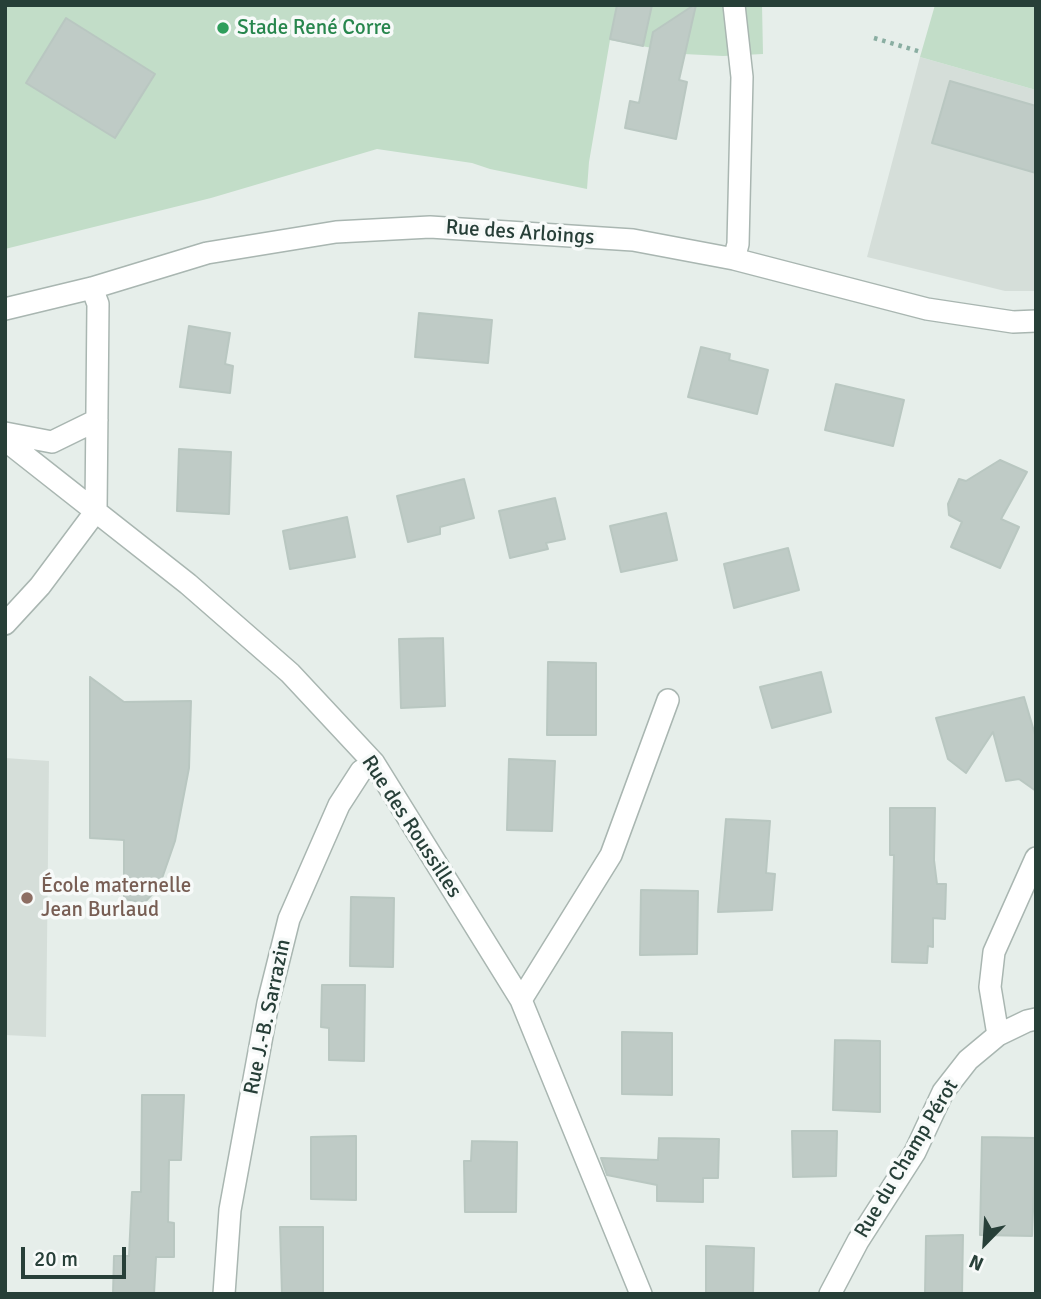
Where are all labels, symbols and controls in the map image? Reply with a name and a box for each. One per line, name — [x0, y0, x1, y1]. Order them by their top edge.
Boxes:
place label: Stade René Corre — [237, 15, 391, 41]
marker: Stade René Corre — [215, 20, 231, 36]
street label: Rue des Arloings — [445, 215, 595, 251]
street label: Rue des Roussilles — [356, 751, 466, 903]
place label: École maternelle Jean Burlaud — [41, 873, 191, 923]
marker: École maternelle Jean Burlaud — [19, 890, 35, 906]
street label: Rue J.-B. Sarrazin — [239, 937, 297, 1097]
street label: Rue du Champ Pérot — [850, 1075, 964, 1243]
north arrow — [950, 1208, 1020, 1278]
scale bar — [24, 1232, 130, 1276]
text: 20 m — [34, 1246, 78, 1272]
text: N — [966, 1249, 987, 1276]

